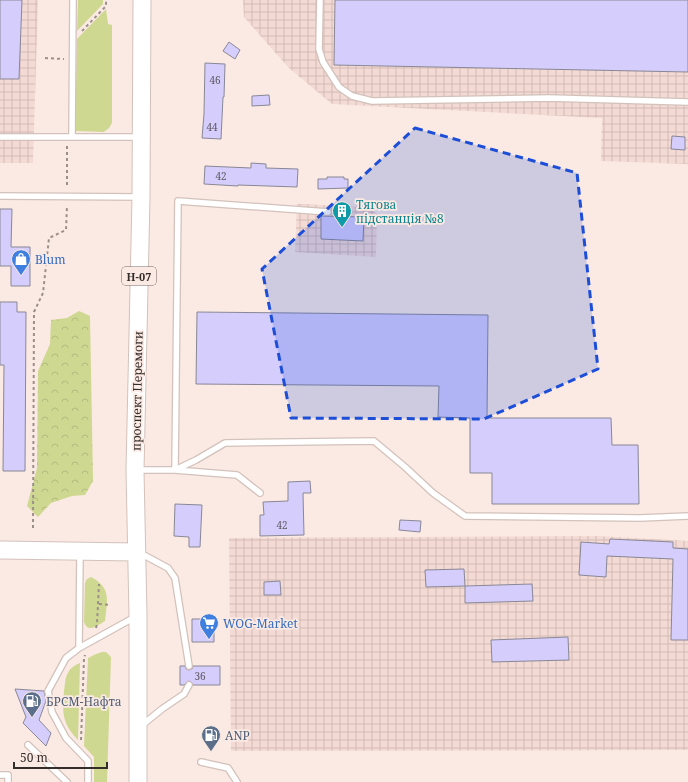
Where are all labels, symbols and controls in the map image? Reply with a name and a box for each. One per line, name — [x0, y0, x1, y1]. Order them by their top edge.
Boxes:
house number: 46 — [209, 73, 221, 87]
house number: 44 — [206, 120, 218, 134]
house number: 42 — [215, 169, 227, 183]
place label: Тягова підстанція №8 — [356, 196, 444, 227]
building icon: Тягова підстанція №8 — [331, 200, 353, 228]
shop icon: Blum — [10, 248, 32, 276]
place label: Blum — [35, 251, 66, 268]
road number: Н-07 — [122, 267, 156, 285]
street label: проспект Перемоги — [127, 331, 147, 451]
house number: 42 — [276, 518, 288, 532]
supermarket icon: WOG-Market — [198, 612, 220, 640]
place label: WOG-Market — [223, 615, 298, 632]
house number: 36 — [194, 669, 206, 683]
fuel station icon: БРСМ-Нафта — [21, 690, 43, 718]
place label: БРСМ-Нафта — [46, 693, 122, 710]
fuel station icon: ANP — [200, 724, 222, 752]
place label: ANP — [225, 727, 250, 744]
scale bar — [14, 744, 107, 770]
text: 50 m — [20, 749, 48, 766]

